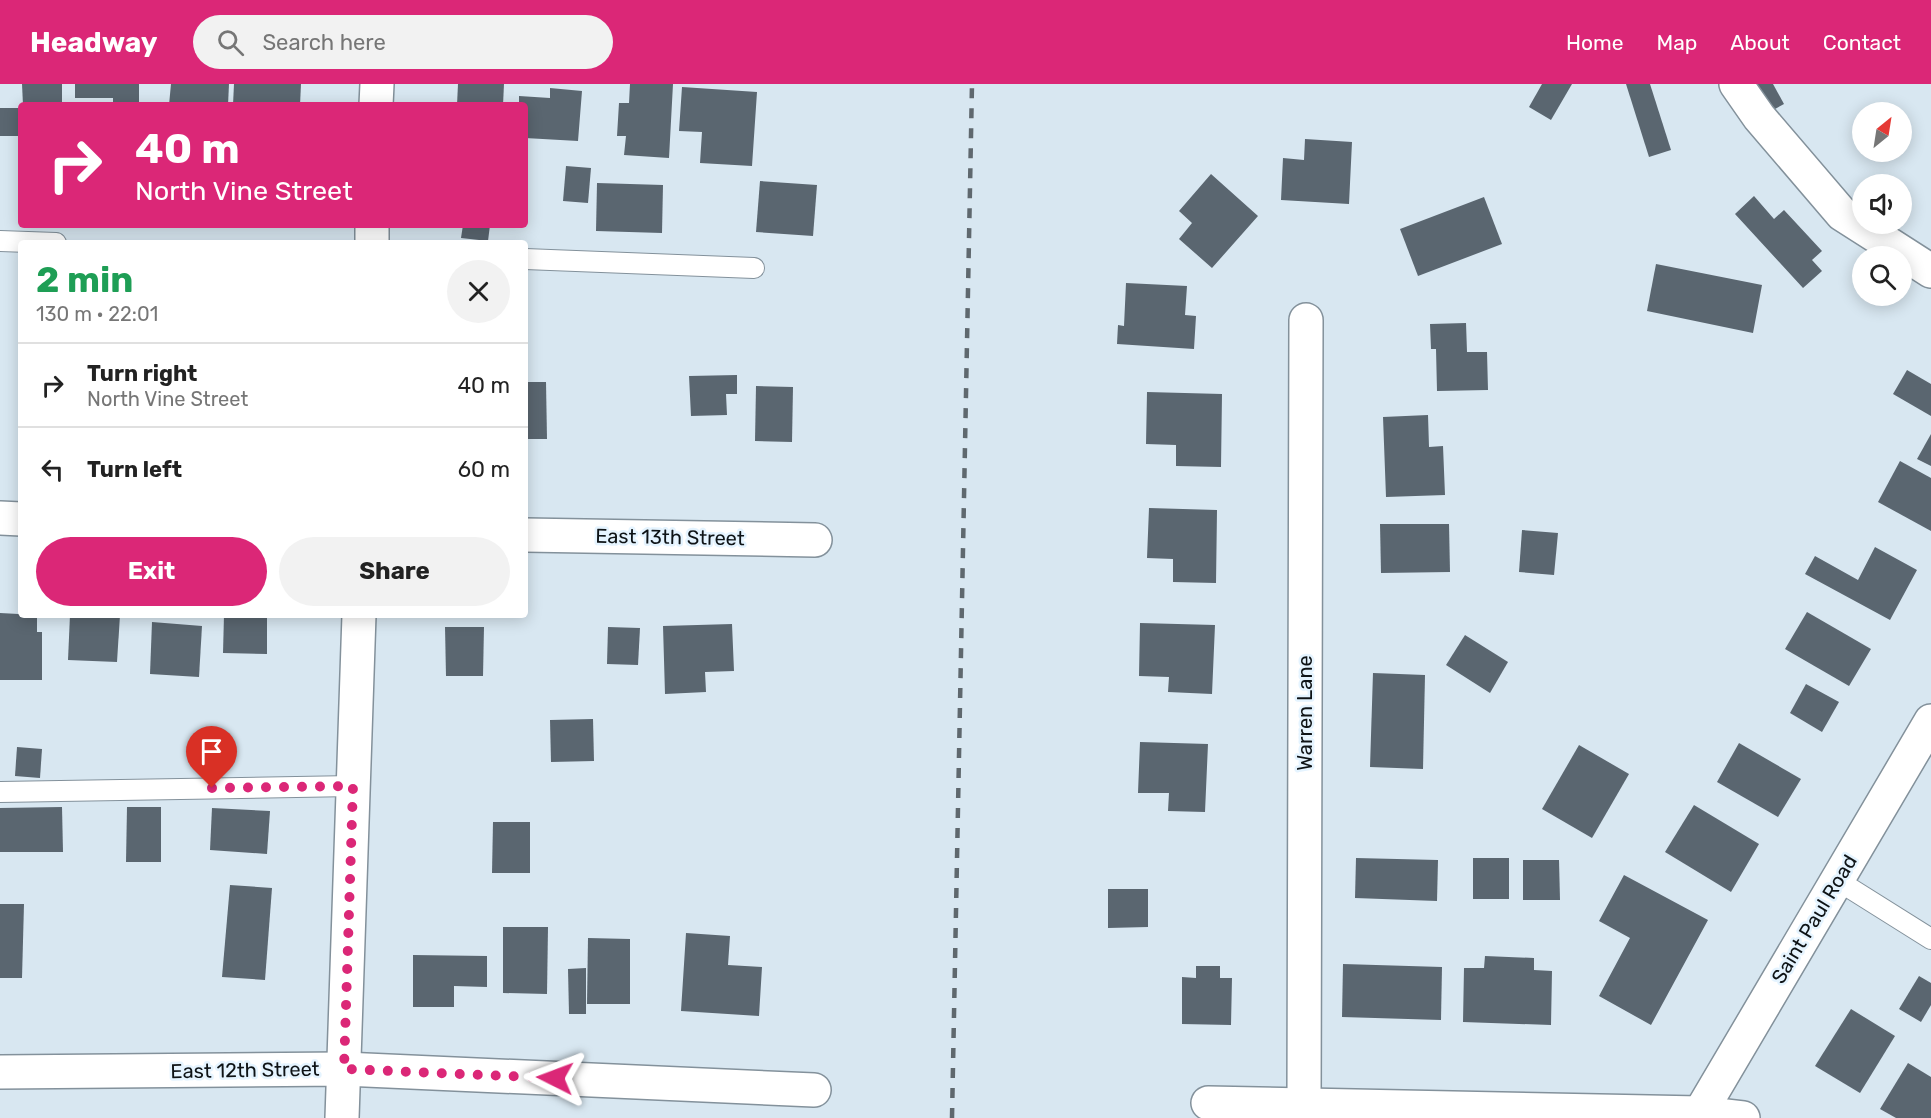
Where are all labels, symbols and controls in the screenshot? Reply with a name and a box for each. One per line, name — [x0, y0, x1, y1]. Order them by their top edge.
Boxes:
search box — [193, 15, 613, 69]
text: Headway — [30, 26, 157, 59]
icon: search — [214, 26, 247, 59]
text: Search here — [262, 29, 386, 56]
text: Home — [1566, 30, 1623, 55]
text: Map — [1656, 30, 1697, 55]
text: About — [1730, 30, 1790, 55]
text: Contact — [1823, 30, 1901, 55]
north arrow — [1852, 102, 1912, 162]
map controls — [1852, 102, 1912, 306]
text: 40 m — [135, 124, 240, 174]
icon: right — [36, 126, 114, 204]
button: sound — [1852, 174, 1912, 234]
text: North Vine Street — [135, 175, 353, 207]
button: search — [1852, 246, 1912, 306]
text: 2 min — [36, 258, 134, 301]
button: close — [447, 260, 510, 323]
text: 130 m · 22:01 — [36, 302, 158, 326]
text: Turn right — [87, 360, 197, 387]
icon: right — [36, 369, 69, 402]
text: 40 m — [457, 372, 510, 399]
text: North Vine Street — [87, 387, 248, 411]
icon: left — [36, 453, 69, 486]
text: Turn left — [87, 456, 182, 483]
text: 60 m — [458, 456, 510, 483]
street label: East 13th Street — [595, 524, 745, 550]
button: Exit — [36, 537, 267, 606]
button: Share — [279, 537, 510, 606]
street label: Warren Lane — [1293, 655, 1317, 771]
pin — [186, 726, 237, 788]
icon: arrive — [195, 735, 228, 768]
street label: Saint Paul Road — [1766, 850, 1862, 988]
position arrow — [523, 1046, 587, 1110]
street label: East 12th Street — [170, 1057, 320, 1083]

